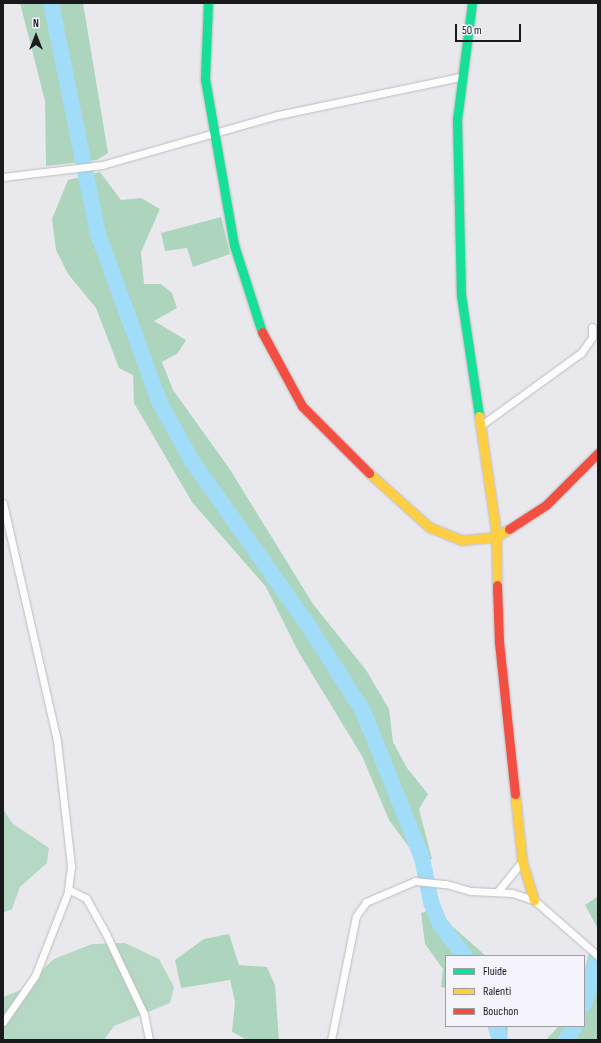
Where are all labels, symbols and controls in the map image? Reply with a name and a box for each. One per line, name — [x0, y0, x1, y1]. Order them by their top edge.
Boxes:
north arrow — [16, 16, 56, 56]
scale bar — [457, 16, 523, 42]
text: N — [33, 17, 39, 30]
text: 50 m — [462, 23, 482, 38]
legend — [445, 955, 585, 1027]
text: Fluide — [483, 964, 507, 979]
text: Ralenti — [483, 984, 511, 999]
text: Bouchon — [483, 1004, 518, 1019]

